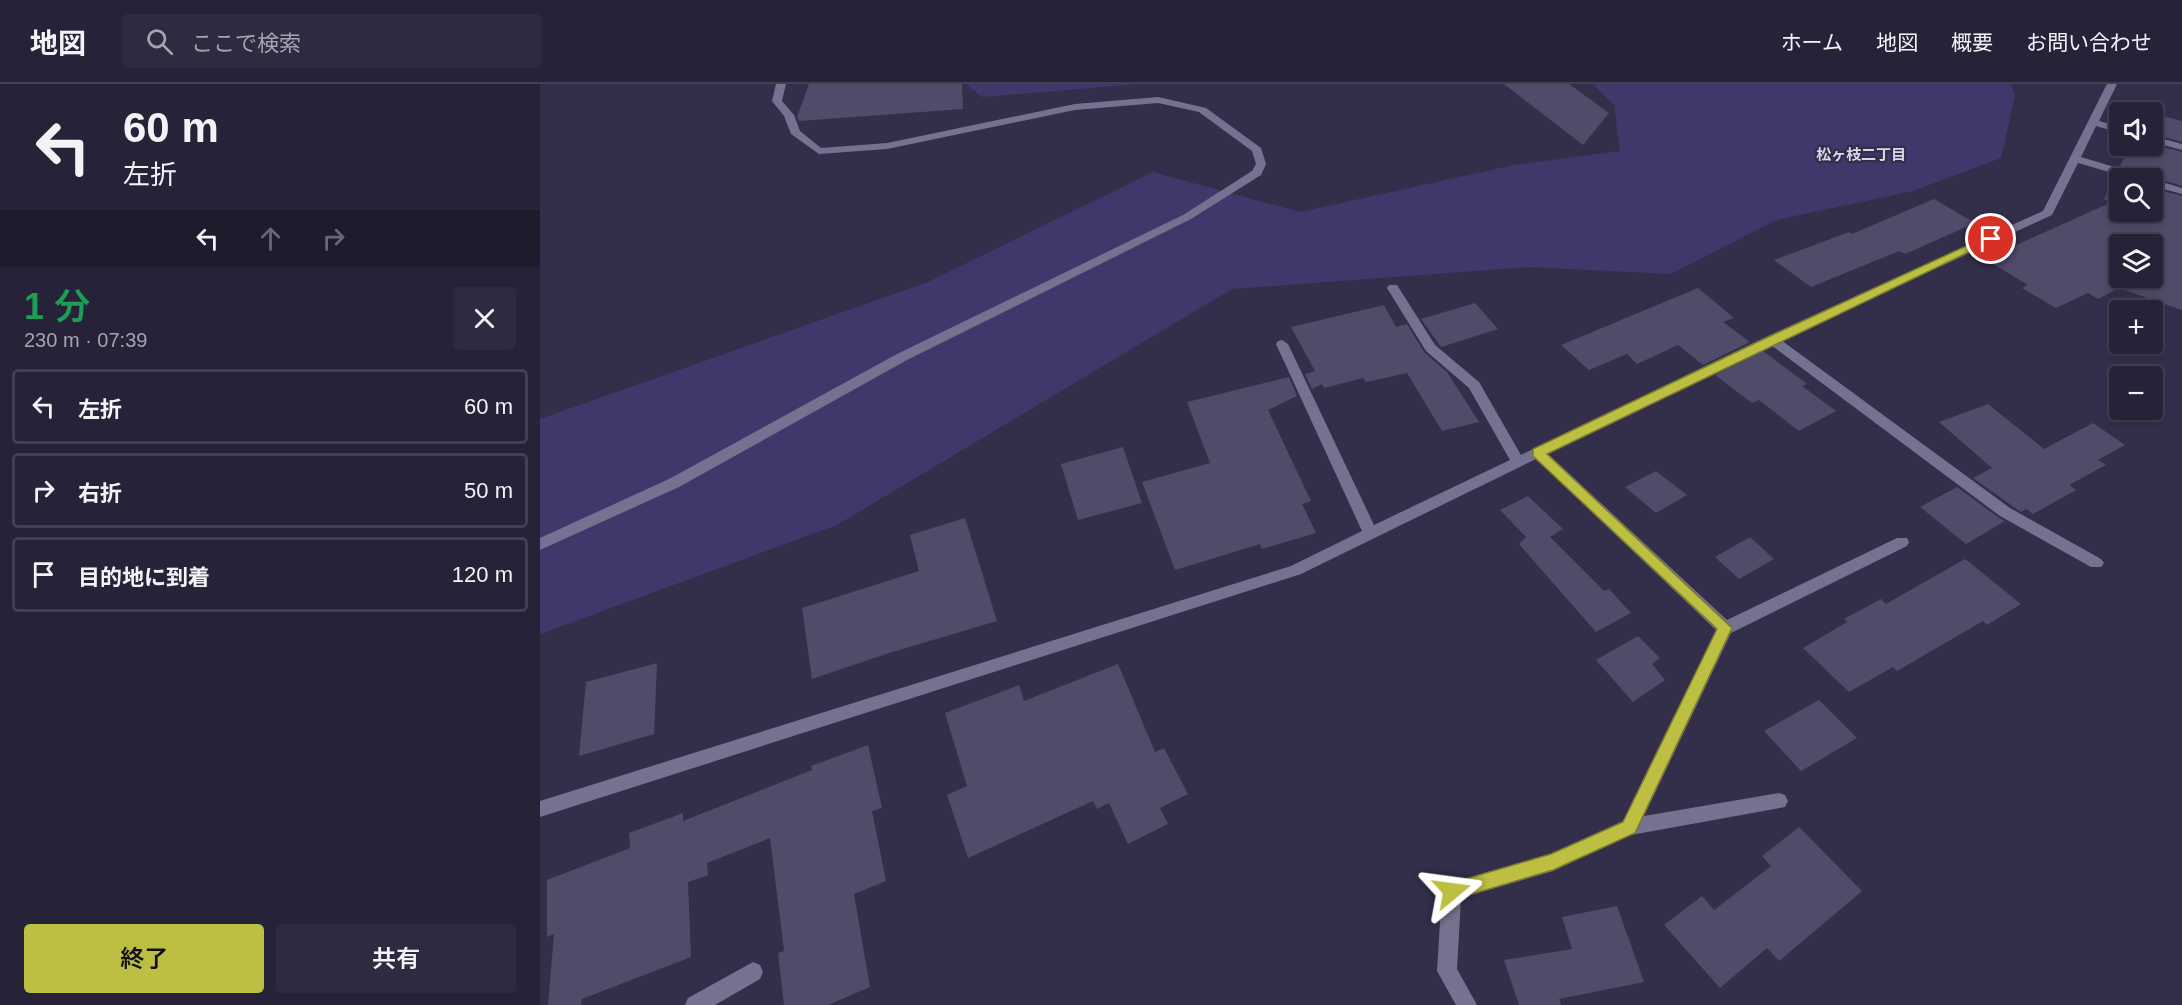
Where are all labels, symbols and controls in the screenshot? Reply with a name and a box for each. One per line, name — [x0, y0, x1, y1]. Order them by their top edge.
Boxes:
search box — [122, 14, 542, 68]
icon: search — [143, 25, 176, 58]
text: 地図 — [30, 28, 86, 59]
text: ここで検索 — [191, 31, 301, 56]
text: ホーム — [1781, 31, 1843, 54]
text: 地図 — [1876, 31, 1918, 54]
text: 概要 — [1951, 31, 1993, 54]
text: お問い合わせ — [2026, 31, 2152, 54]
map controls — [2109, 102, 2163, 420]
button: sound — [2109, 102, 2163, 156]
text: 60 m — [123, 104, 219, 151]
icon: left — [24, 108, 102, 186]
district label: 松ヶ枝二丁目 — [1816, 146, 1906, 163]
text: 左折 — [123, 160, 177, 190]
button: search — [2109, 168, 2163, 222]
pin — [1965, 213, 2016, 264]
icon: left — [191, 222, 224, 255]
icon: ahead — [254, 222, 287, 255]
icon: right — [317, 222, 350, 255]
icon: arrive — [1974, 222, 2007, 255]
button: layers — [2109, 234, 2163, 288]
text: 1 分 — [24, 286, 90, 327]
button: close — [453, 287, 516, 350]
button: + — [2109, 300, 2163, 354]
text: 230 m · 07:39 — [24, 329, 147, 351]
button: − — [2109, 366, 2163, 420]
icon: left — [27, 390, 60, 423]
text: 60 m — [464, 394, 513, 419]
text: 左折 — [78, 397, 122, 422]
icon: right — [27, 474, 60, 507]
text: 50 m — [464, 478, 513, 503]
text: 右折 — [78, 481, 122, 506]
icon: arrive — [27, 558, 60, 591]
text: 120 m — [452, 562, 513, 587]
text: 目的地に到着 — [78, 565, 210, 590]
position arrow — [1420, 859, 1484, 923]
button: 終了 — [24, 924, 264, 993]
button: 共有 — [276, 924, 516, 993]

